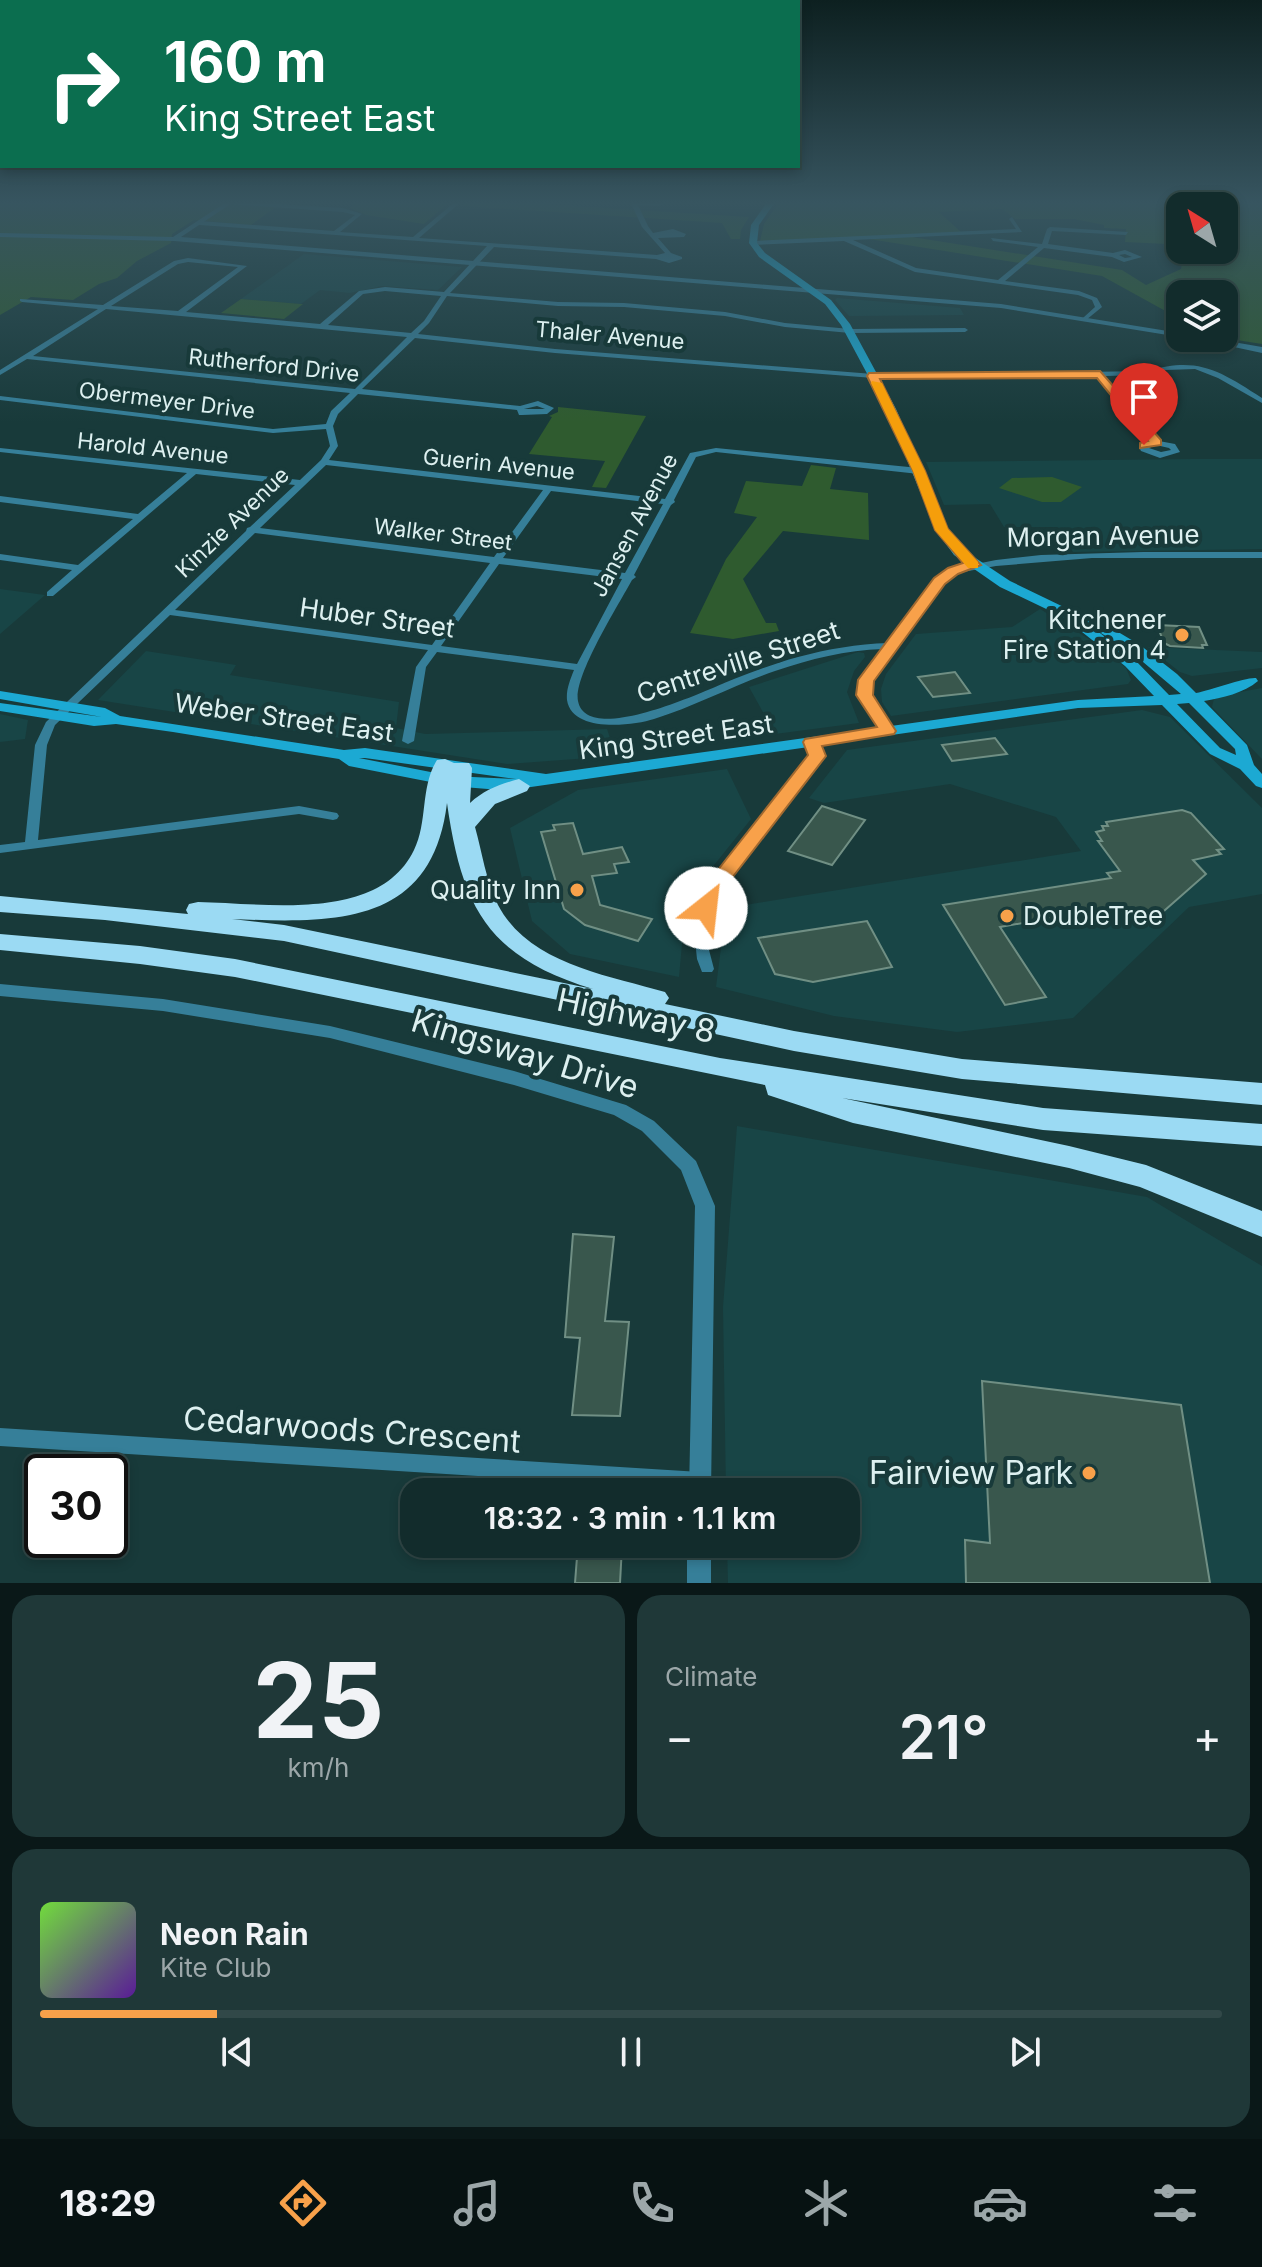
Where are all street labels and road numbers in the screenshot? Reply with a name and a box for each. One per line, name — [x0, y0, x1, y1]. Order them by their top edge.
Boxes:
street label: Thaler Avenue — [534, 316, 686, 354]
street label: Rutherford Drive — [187, 343, 361, 387]
street label: Obermeyer Drive — [77, 376, 257, 424]
street label: Harold Avenue — [76, 427, 230, 469]
street label: Guerin Avenue — [422, 443, 576, 485]
street label: Jansen Avenue — [585, 449, 683, 601]
street label: Kinzie Avenue — [170, 462, 294, 582]
street label: Walker Street — [372, 513, 514, 555]
street label: Morgan Avenue — [1006, 518, 1200, 553]
street label: Huber Street — [298, 591, 457, 644]
street label: Centreville Street — [633, 614, 843, 709]
street label: Weber Street East — [173, 687, 396, 748]
street label: King Street East — [577, 708, 775, 765]
street label: Highway 8 — [554, 980, 719, 1051]
street label: Kingsway Drive — [407, 1000, 643, 1107]
street label: Cedarwoods Crescent — [182, 1398, 522, 1461]

